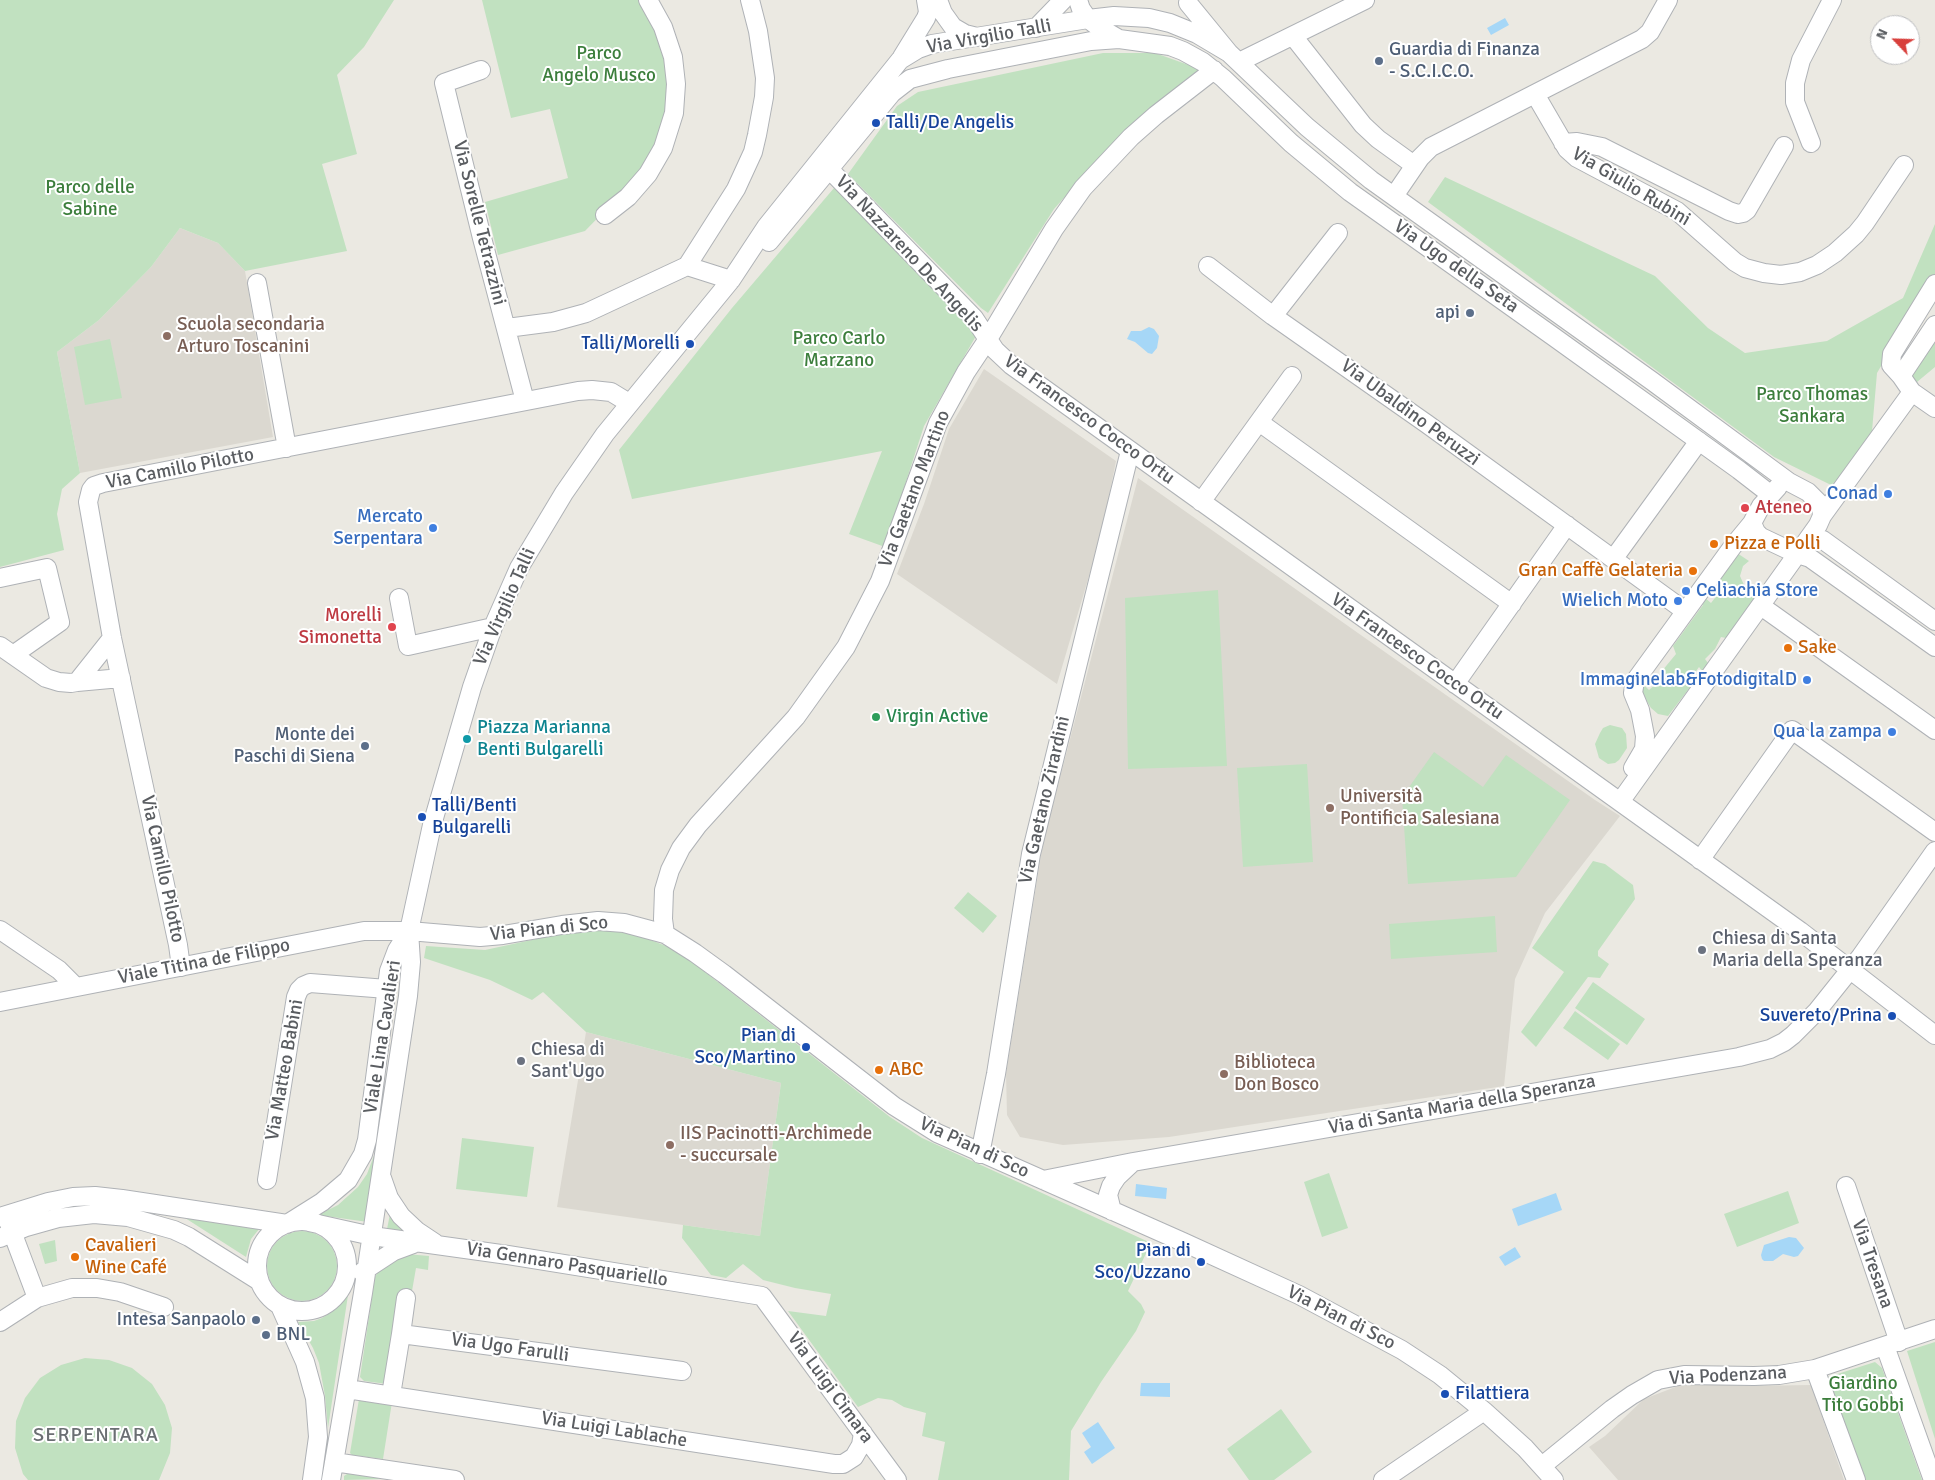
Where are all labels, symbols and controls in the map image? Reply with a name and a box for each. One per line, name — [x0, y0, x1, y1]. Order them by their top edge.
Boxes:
street label: Via Virgilio Talli — [925, 15, 1053, 59]
north arrow — [1870, 15, 1920, 65]
text: N — [1872, 26, 1892, 42]
place label: Guardia di Finanza - S.C.I.C.O. — [1389, 39, 1540, 83]
park label: Parco Angelo Musco — [542, 43, 656, 87]
marker: Guardia di Finanza - S.C.I.C.O. — [1373, 55, 1385, 67]
place label: Talli/De Angelis — [886, 112, 1014, 134]
marker: Talli/De Angelis — [870, 117, 882, 129]
street label: Via Sorelle Tetrazzini — [448, 138, 510, 308]
street label: Via Giulio Rubini — [1568, 143, 1694, 231]
street label: Via Nazzareno De Angelis — [830, 171, 988, 337]
park label: Parco delle Sabine — [45, 177, 135, 221]
street label: Via Ugo della Seta — [1389, 215, 1523, 319]
place label: api — [1435, 302, 1460, 324]
marker: api — [1464, 307, 1476, 319]
place label: Scuola secondaria Arturo Toscanini — [177, 314, 325, 358]
park label: Parco Carlo Marzano — [793, 328, 885, 372]
marker: Scuola secondaria Arturo Toscanini — [161, 330, 173, 342]
place label: Talli/Morelli — [581, 333, 680, 355]
marker: Talli/Morelli — [684, 338, 696, 350]
street label: Via Francesco Cocco Ortu — [999, 350, 1179, 490]
street label: Via Ubaldino Peruzzi — [1336, 355, 1484, 471]
park label: Parco Thomas Sankara — [1756, 384, 1868, 428]
street label: Via Gaetano Martino — [875, 407, 955, 571]
street label: Via Camillo Pilotto — [104, 443, 256, 495]
place label: Conad — [1827, 483, 1878, 505]
marker: Conad — [1882, 488, 1894, 500]
place label: Ateneo — [1755, 497, 1812, 519]
marker: Ateneo — [1739, 502, 1751, 514]
place label: Mercato Serpentara — [333, 506, 423, 550]
marker: Mercato Serpentara — [427, 522, 439, 534]
place label: Pizza e Polli — [1724, 533, 1821, 555]
marker: Pizza e Polli — [1708, 538, 1720, 550]
street label: Via Virgilio Talli — [469, 545, 541, 669]
place label: Gran Caffè Gelateria — [1518, 560, 1683, 582]
marker: Gran Caffè Gelateria — [1687, 565, 1699, 577]
place label: Celiachia Store — [1696, 580, 1818, 602]
marker: Celiachia Store — [1680, 585, 1692, 597]
street label: Via Francesco Cocco Ortu — [1326, 589, 1508, 725]
place label: Wielich Moto — [1562, 590, 1668, 612]
marker: Wielich Moto — [1672, 595, 1684, 607]
place label: Morelli Simonetta — [298, 605, 382, 649]
marker: Morelli Simonetta — [386, 621, 398, 633]
place label: Sake — [1798, 637, 1837, 659]
marker: Sake — [1782, 642, 1794, 654]
place label: Immaginelab&FotodigitalD — [1580, 669, 1797, 691]
marker: Immaginelab&FotodigitalD — [1801, 674, 1813, 686]
place label: Virgin Active — [886, 706, 989, 728]
marker: Virgin Active — [870, 711, 882, 723]
street label: Via Gaetano Zirardini — [1015, 714, 1075, 886]
place label: Piazza Marianna Benti Bulgarelli — [477, 717, 611, 761]
place label: Qua la zampa — [1773, 721, 1882, 743]
place label: Monte dei Paschi di Siena — [234, 724, 355, 768]
marker: Qua la zampa — [1886, 726, 1898, 738]
marker: Piazza Marianna Benti Bulgarelli — [461, 733, 473, 745]
marker: Monte dei Paschi di Siena — [359, 740, 371, 752]
place label: Università Pontificia Salesiana — [1340, 786, 1500, 830]
street label: Via Camillo Pilotto — [135, 793, 189, 945]
place label: Talli/Benti Bulgarelli — [432, 795, 517, 839]
marker: Università Pontificia Salesiana — [1324, 802, 1336, 814]
marker: Talli/Benti Bulgarelli — [416, 811, 428, 823]
street label: Via Pian di Sco — [489, 911, 609, 947]
place label: Chiesa di Santa Maria della Speranza — [1712, 928, 1883, 972]
street label: Viale Titina de Filippo — [116, 934, 292, 990]
marker: Chiesa di Santa Maria della Speranza — [1696, 944, 1708, 956]
street label: Viale Lina Cavalieri — [360, 959, 406, 1115]
street label: Via Matteo Babini — [261, 998, 309, 1142]
place label: Suvereto/Prina — [1760, 1005, 1882, 1027]
marker: Suvereto/Prina — [1886, 1010, 1898, 1022]
place label: Pian di Sco/Martino — [694, 1025, 796, 1069]
place label: Chiesa di Sant'Ugo — [531, 1039, 605, 1083]
marker: Pian di Sco/Martino — [800, 1041, 812, 1053]
place label: Biblioteca Don Bosco — [1234, 1052, 1319, 1096]
marker: Chiesa di Sant'Ugo — [515, 1055, 527, 1067]
place label: ABC — [889, 1059, 923, 1081]
marker: ABC — [873, 1064, 885, 1076]
marker: Biblioteca Don Bosco — [1218, 1068, 1230, 1080]
street label: Via di Santa Maria della Speranza — [1327, 1070, 1597, 1140]
street label: Via Pian di Sco — [915, 1113, 1033, 1183]
place label: IIS Pacinotti-Archimede - succursale — [680, 1123, 872, 1167]
marker: IIS Pacinotti-Archimede - succursale — [664, 1139, 676, 1151]
street label: Via Tresana — [1846, 1217, 1898, 1311]
place label: Cavalieri Wine Café — [85, 1235, 167, 1279]
street label: Via Gennaro Pasquariello — [465, 1238, 669, 1292]
place label: Pian di Sco/Uzzano — [1095, 1240, 1191, 1284]
marker: Cavalieri Wine Café — [69, 1251, 81, 1263]
marker: Pian di Sco/Uzzano — [1195, 1256, 1207, 1268]
street label: Via Pian di Sco — [1283, 1281, 1399, 1355]
place label: Intesa Sanpaolo — [117, 1309, 246, 1331]
marker: Intesa Sanpaolo — [250, 1314, 262, 1326]
place label: BNL — [276, 1324, 310, 1346]
street label: Via Ugo Farulli — [450, 1328, 570, 1368]
street label: Via Luigi Cimara — [782, 1328, 878, 1448]
marker: BNL — [260, 1329, 272, 1341]
street label: Via Podenzana — [1668, 1362, 1788, 1390]
park label: Giardino Tito Gobbi — [1822, 1373, 1904, 1417]
place label: Filattiera — [1455, 1383, 1530, 1405]
marker: Filattiera — [1439, 1388, 1451, 1400]
street label: Via Luigi Lablache — [539, 1407, 689, 1453]
district label: SERPENTARA — [32, 1424, 160, 1448]

